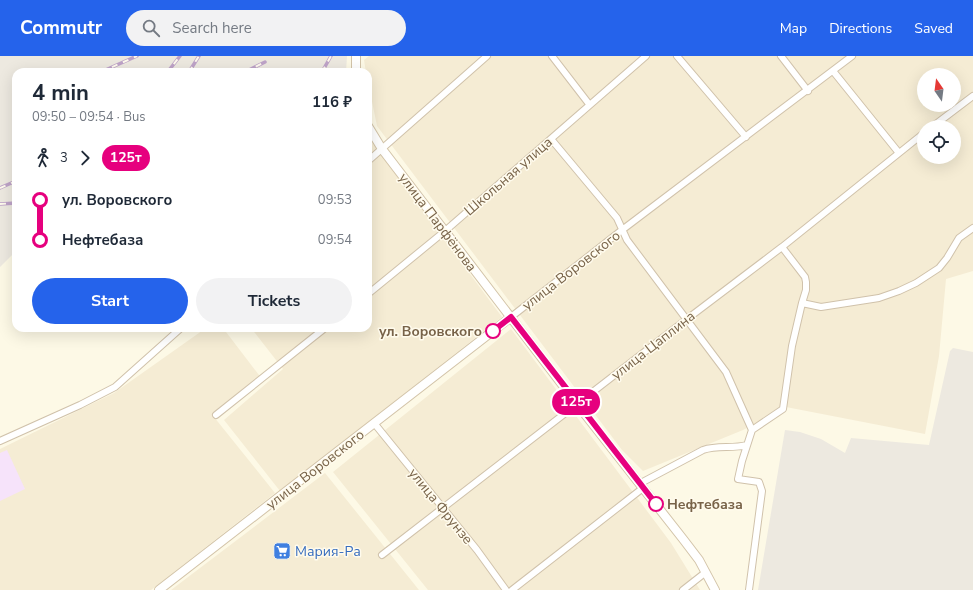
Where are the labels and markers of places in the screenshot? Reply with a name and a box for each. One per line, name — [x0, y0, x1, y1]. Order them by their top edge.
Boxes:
place label: ул. Воровского — [379, 322, 482, 341]
marker: ул. Воровского — [485, 323, 501, 339]
place label: Нефтебаза — [667, 495, 743, 514]
marker: Нефтебаза — [648, 496, 664, 512]
supermarket icon: Мария-Ра — [272, 541, 292, 561]
place label: Мария-Ра — [295, 542, 361, 561]

